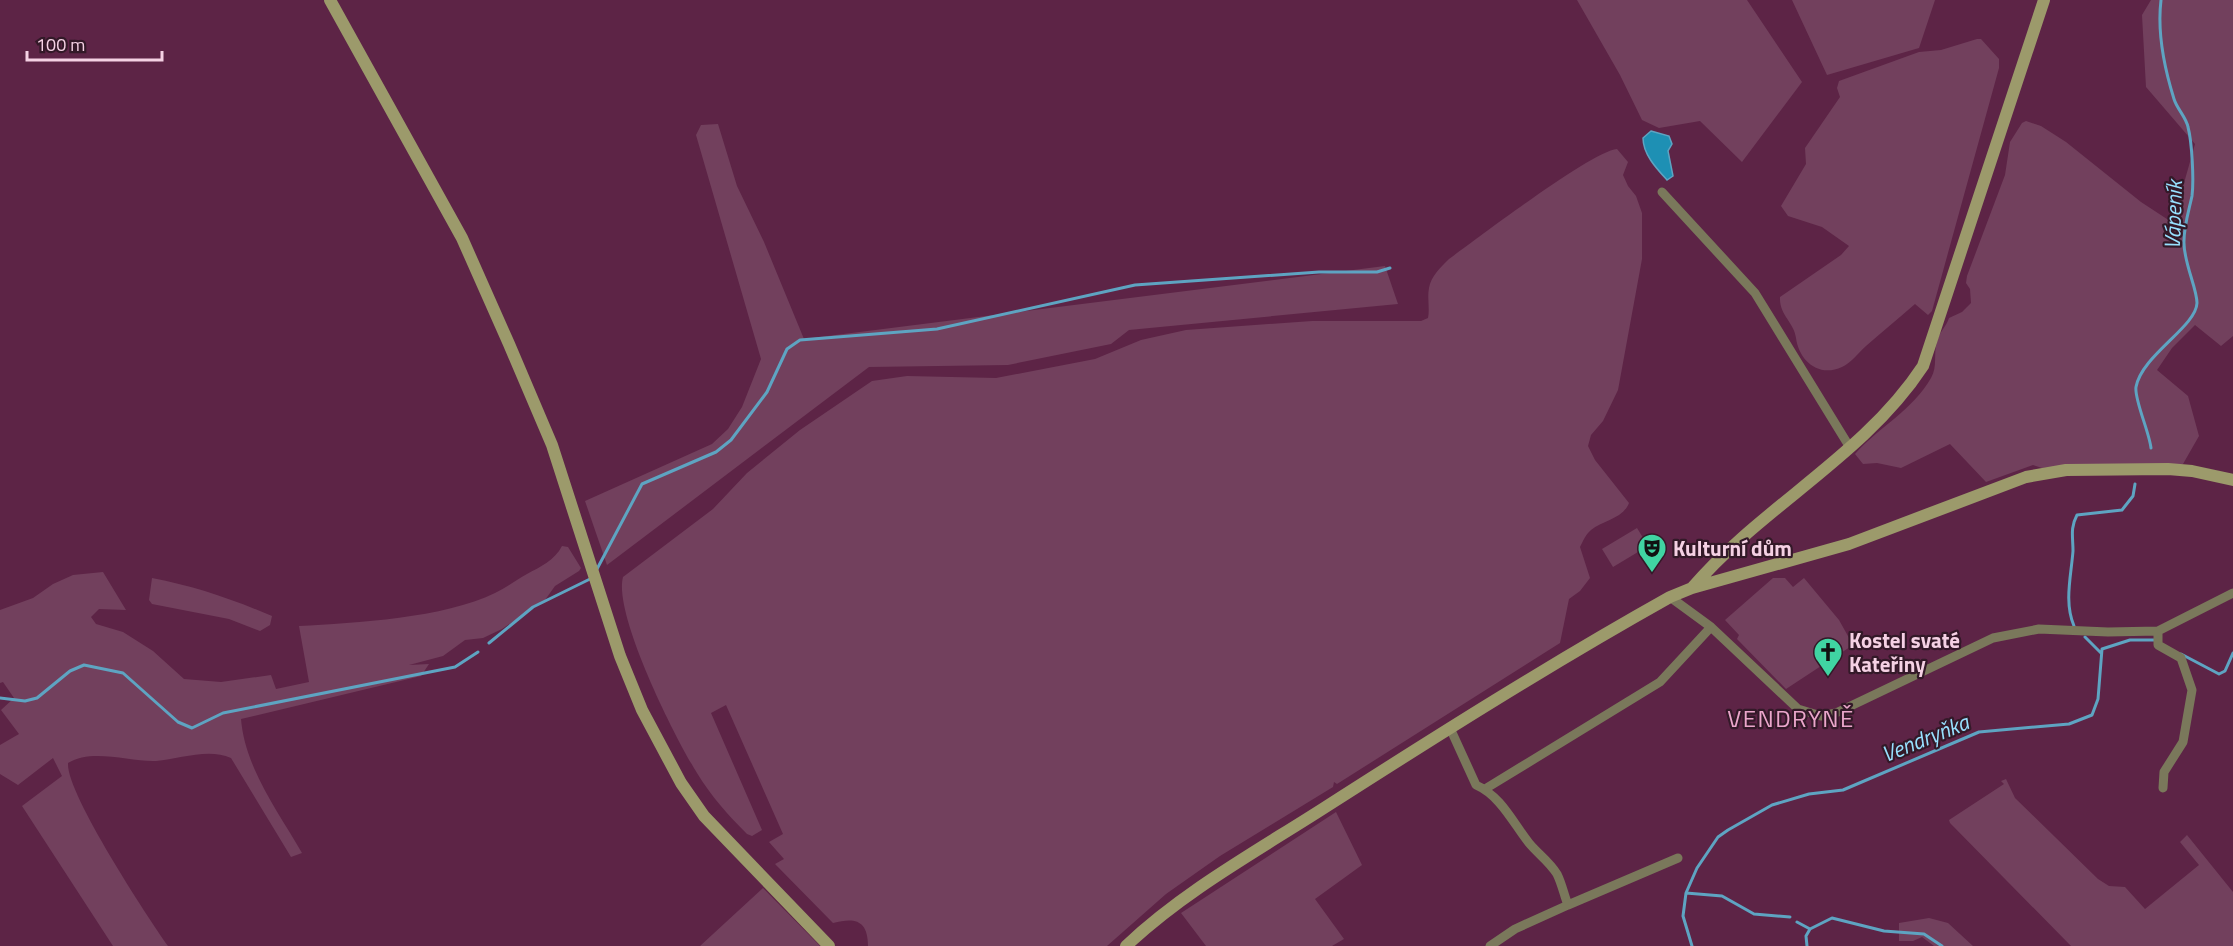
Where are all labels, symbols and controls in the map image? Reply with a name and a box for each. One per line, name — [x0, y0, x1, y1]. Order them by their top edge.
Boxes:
scale bar — [27, 24, 162, 62]
text: 100 m — [36, 31, 85, 58]
water label: Vápeník — [2155, 178, 2191, 250]
theatre icon: Kulturní dům — [1636, 532, 1668, 574]
place label: Kulturní dům — [1673, 532, 1792, 564]
place label: Kostel svaté Kateřiny — [1849, 624, 1960, 680]
church icon: Kostel svaté Kateřiny — [1812, 636, 1844, 678]
district label: VENDRYNĚ — [1727, 700, 1855, 736]
water label: Vendryňka — [1876, 704, 1976, 771]

